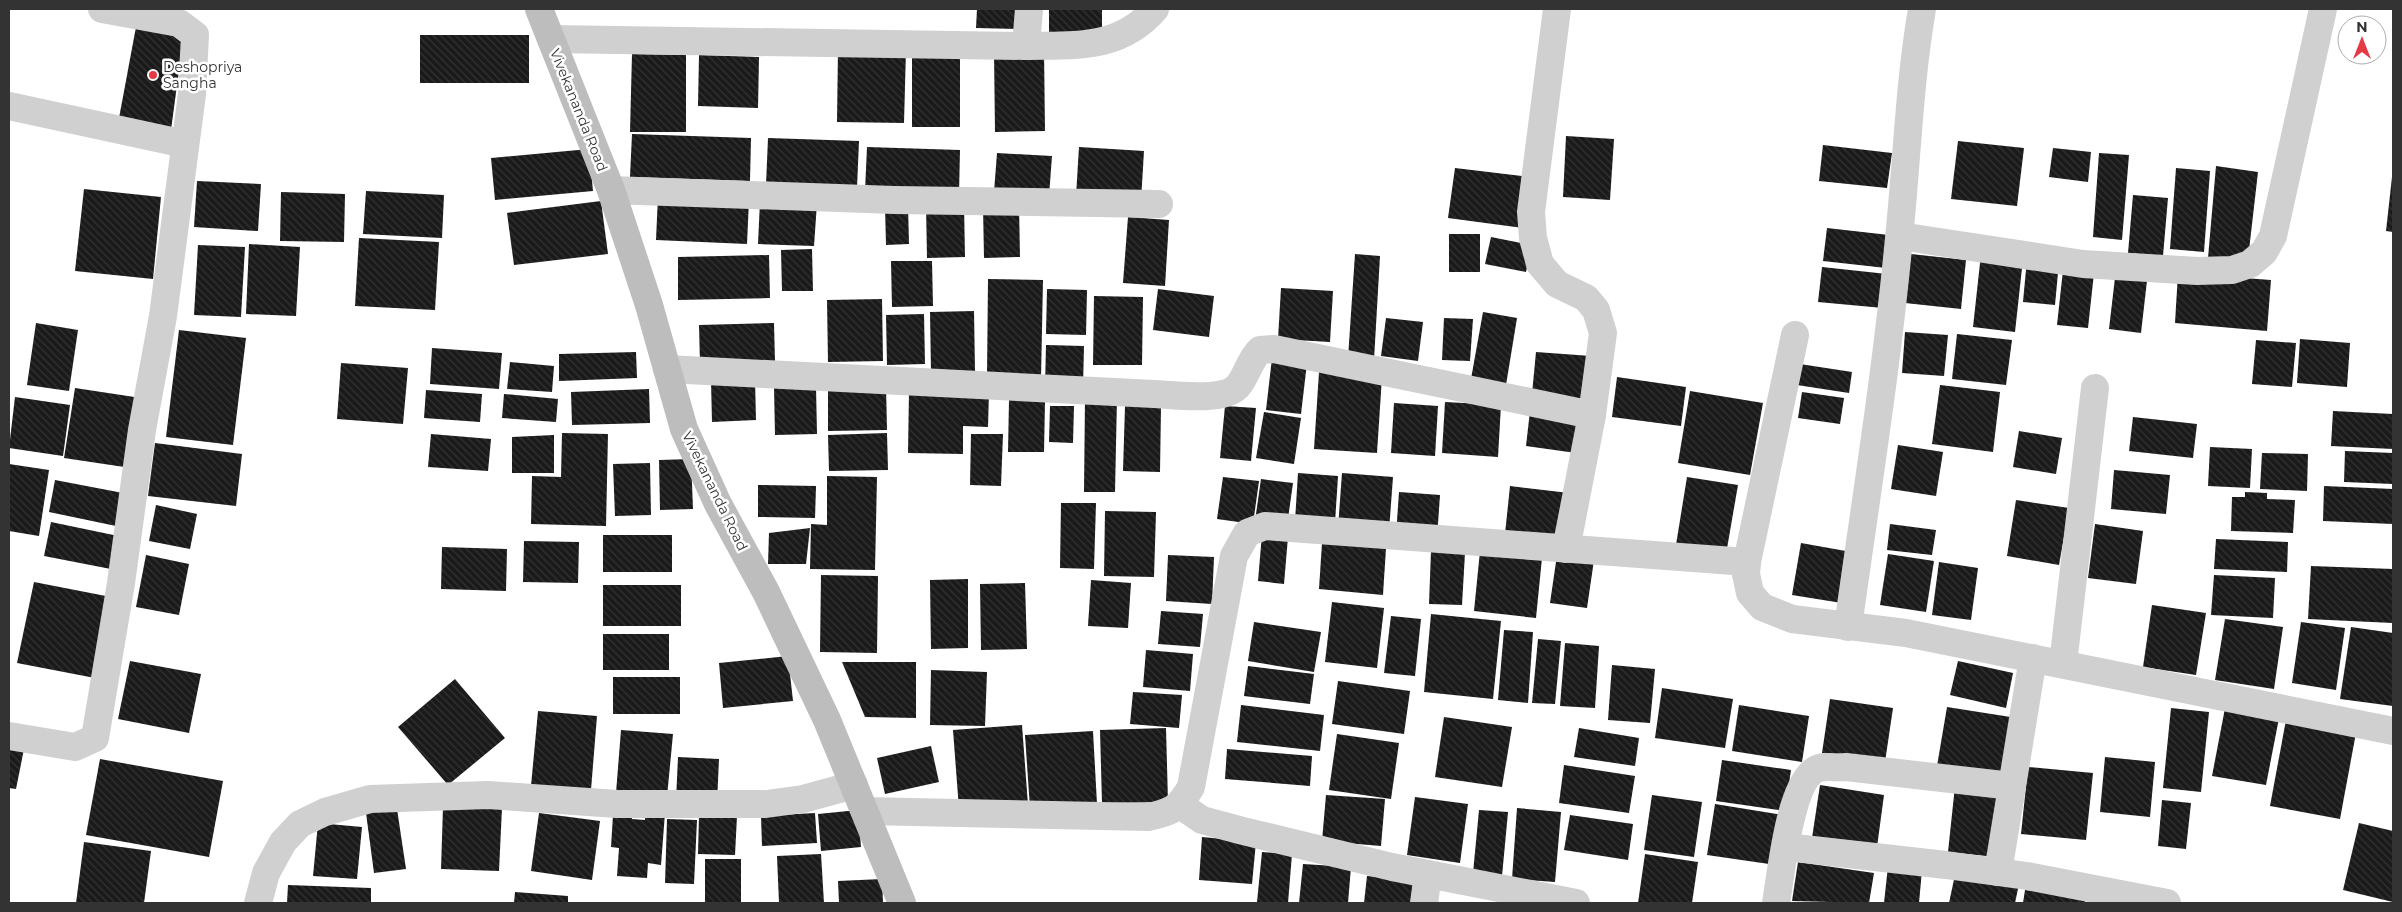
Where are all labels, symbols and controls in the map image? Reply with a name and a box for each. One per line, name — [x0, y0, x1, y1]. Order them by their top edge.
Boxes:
north arrow — [2337, 15, 2387, 65]
text: N — [2356, 18, 2368, 36]
street label: Vivekananda Road — [546, 46, 612, 174]
place label: Deshopriya Sangha — [163, 58, 242, 92]
marker: Deshopriya Sangha — [147, 69, 159, 81]
street label: Vivekananda Road — [678, 428, 752, 554]

